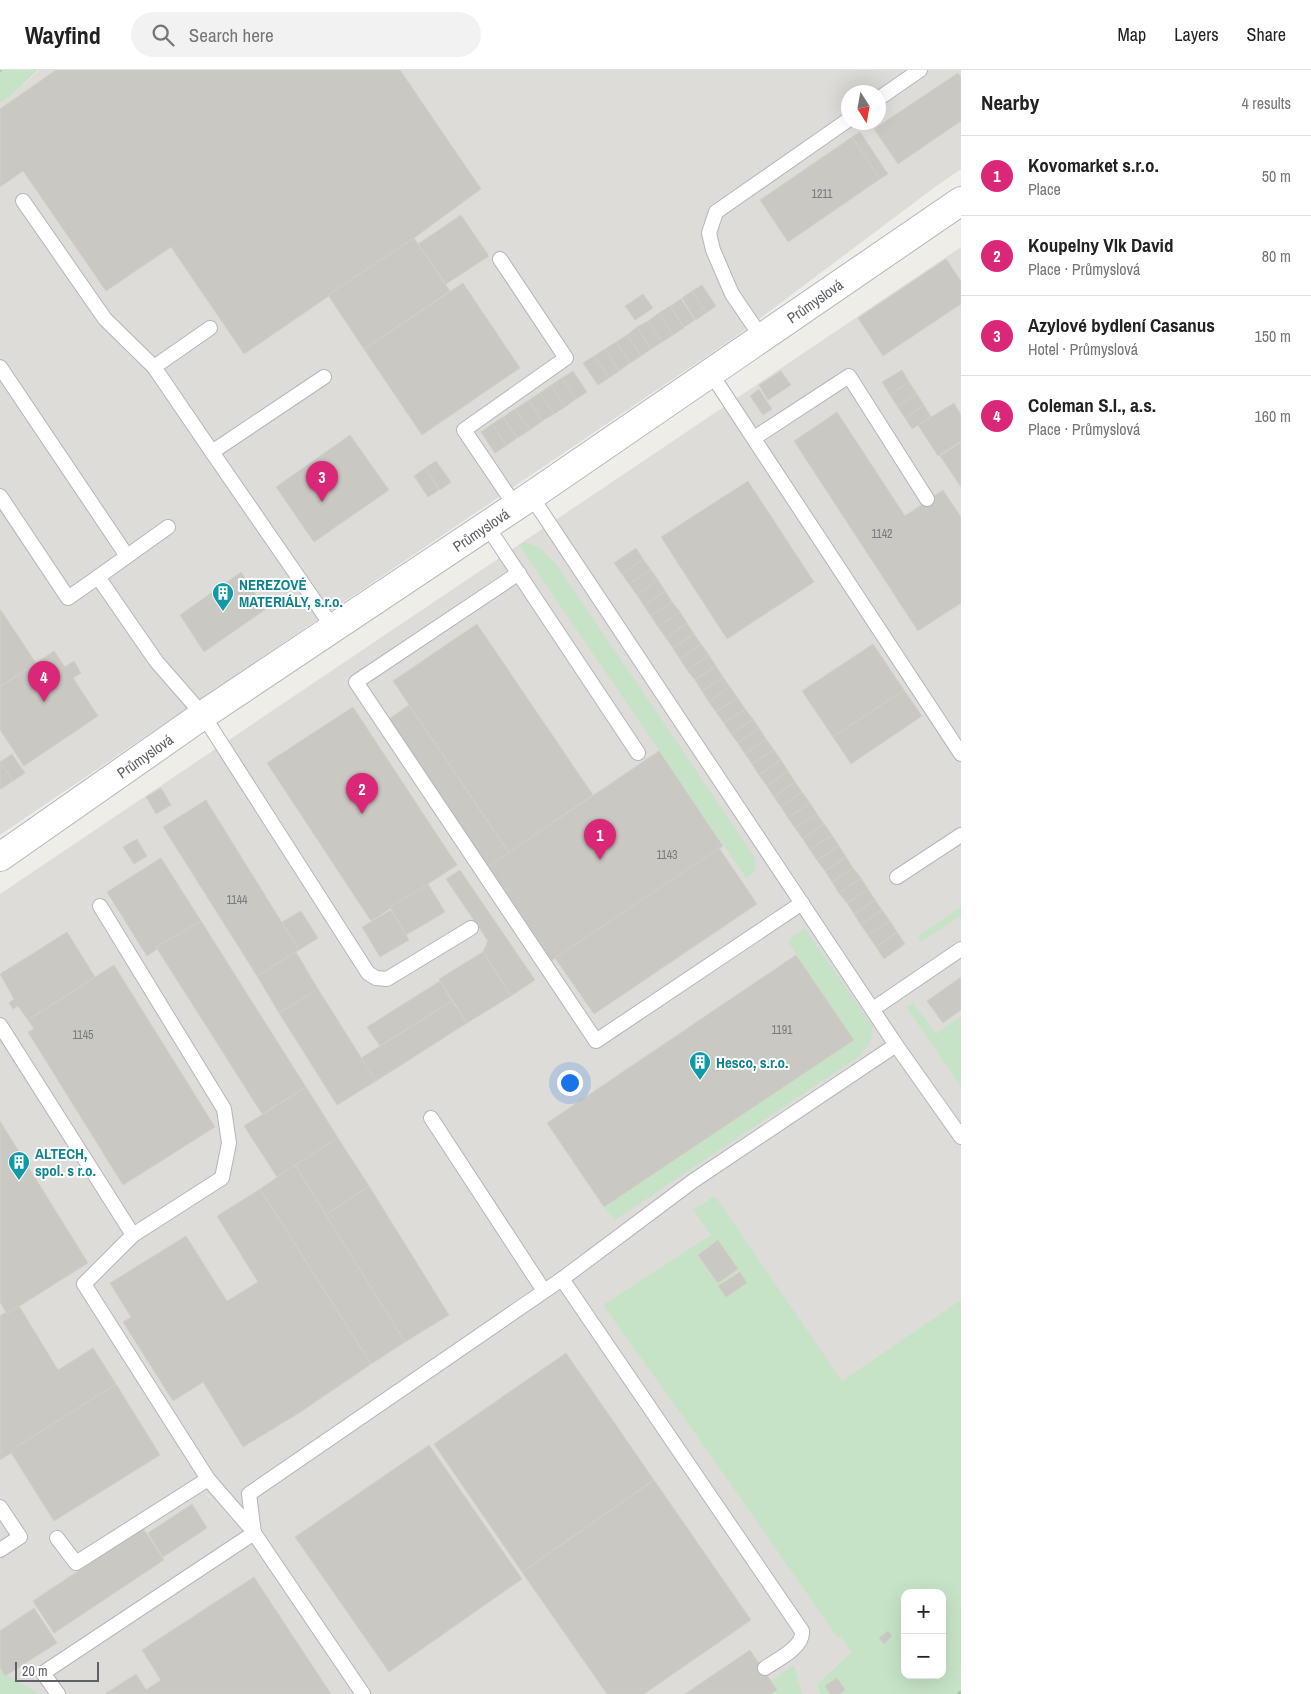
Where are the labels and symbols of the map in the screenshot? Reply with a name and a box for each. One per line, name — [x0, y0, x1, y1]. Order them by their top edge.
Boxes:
north arrow — [841, 85, 886, 130]
house number: 1211 — [811, 186, 833, 202]
street label: Průmyslová — [783, 274, 847, 328]
pin: 3 — [306, 461, 338, 502]
street label: Průmyslová — [448, 503, 514, 557]
house number: 1142 — [871, 526, 893, 542]
place label: NEREZOVÉ MATERIÁLY, s.r.o. — [239, 574, 343, 612]
building icon: NEREZOVÉ MATERIÁLY, s.r.o. — [211, 581, 235, 612]
pin: 4 — [28, 661, 60, 702]
street label: Průmyslová — [113, 729, 177, 783]
pin: 2 — [346, 773, 378, 814]
pin: 1 — [584, 819, 616, 860]
house number: 1143 — [656, 847, 678, 863]
house number: 1144 — [226, 892, 248, 908]
house number: 1191 — [771, 1022, 793, 1038]
house number: 1145 — [72, 1027, 94, 1043]
building icon: Hesco, s.r.o. — [688, 1050, 712, 1081]
place label: Hesco, s.r.o. — [716, 1052, 788, 1073]
your location — [557, 1070, 583, 1096]
place label: ALTECH, spol. s r.o. — [35, 1143, 96, 1181]
building icon: ALTECH, spol. s r.o. — [7, 1150, 31, 1181]
scale bar — [15, 1659, 99, 1682]

